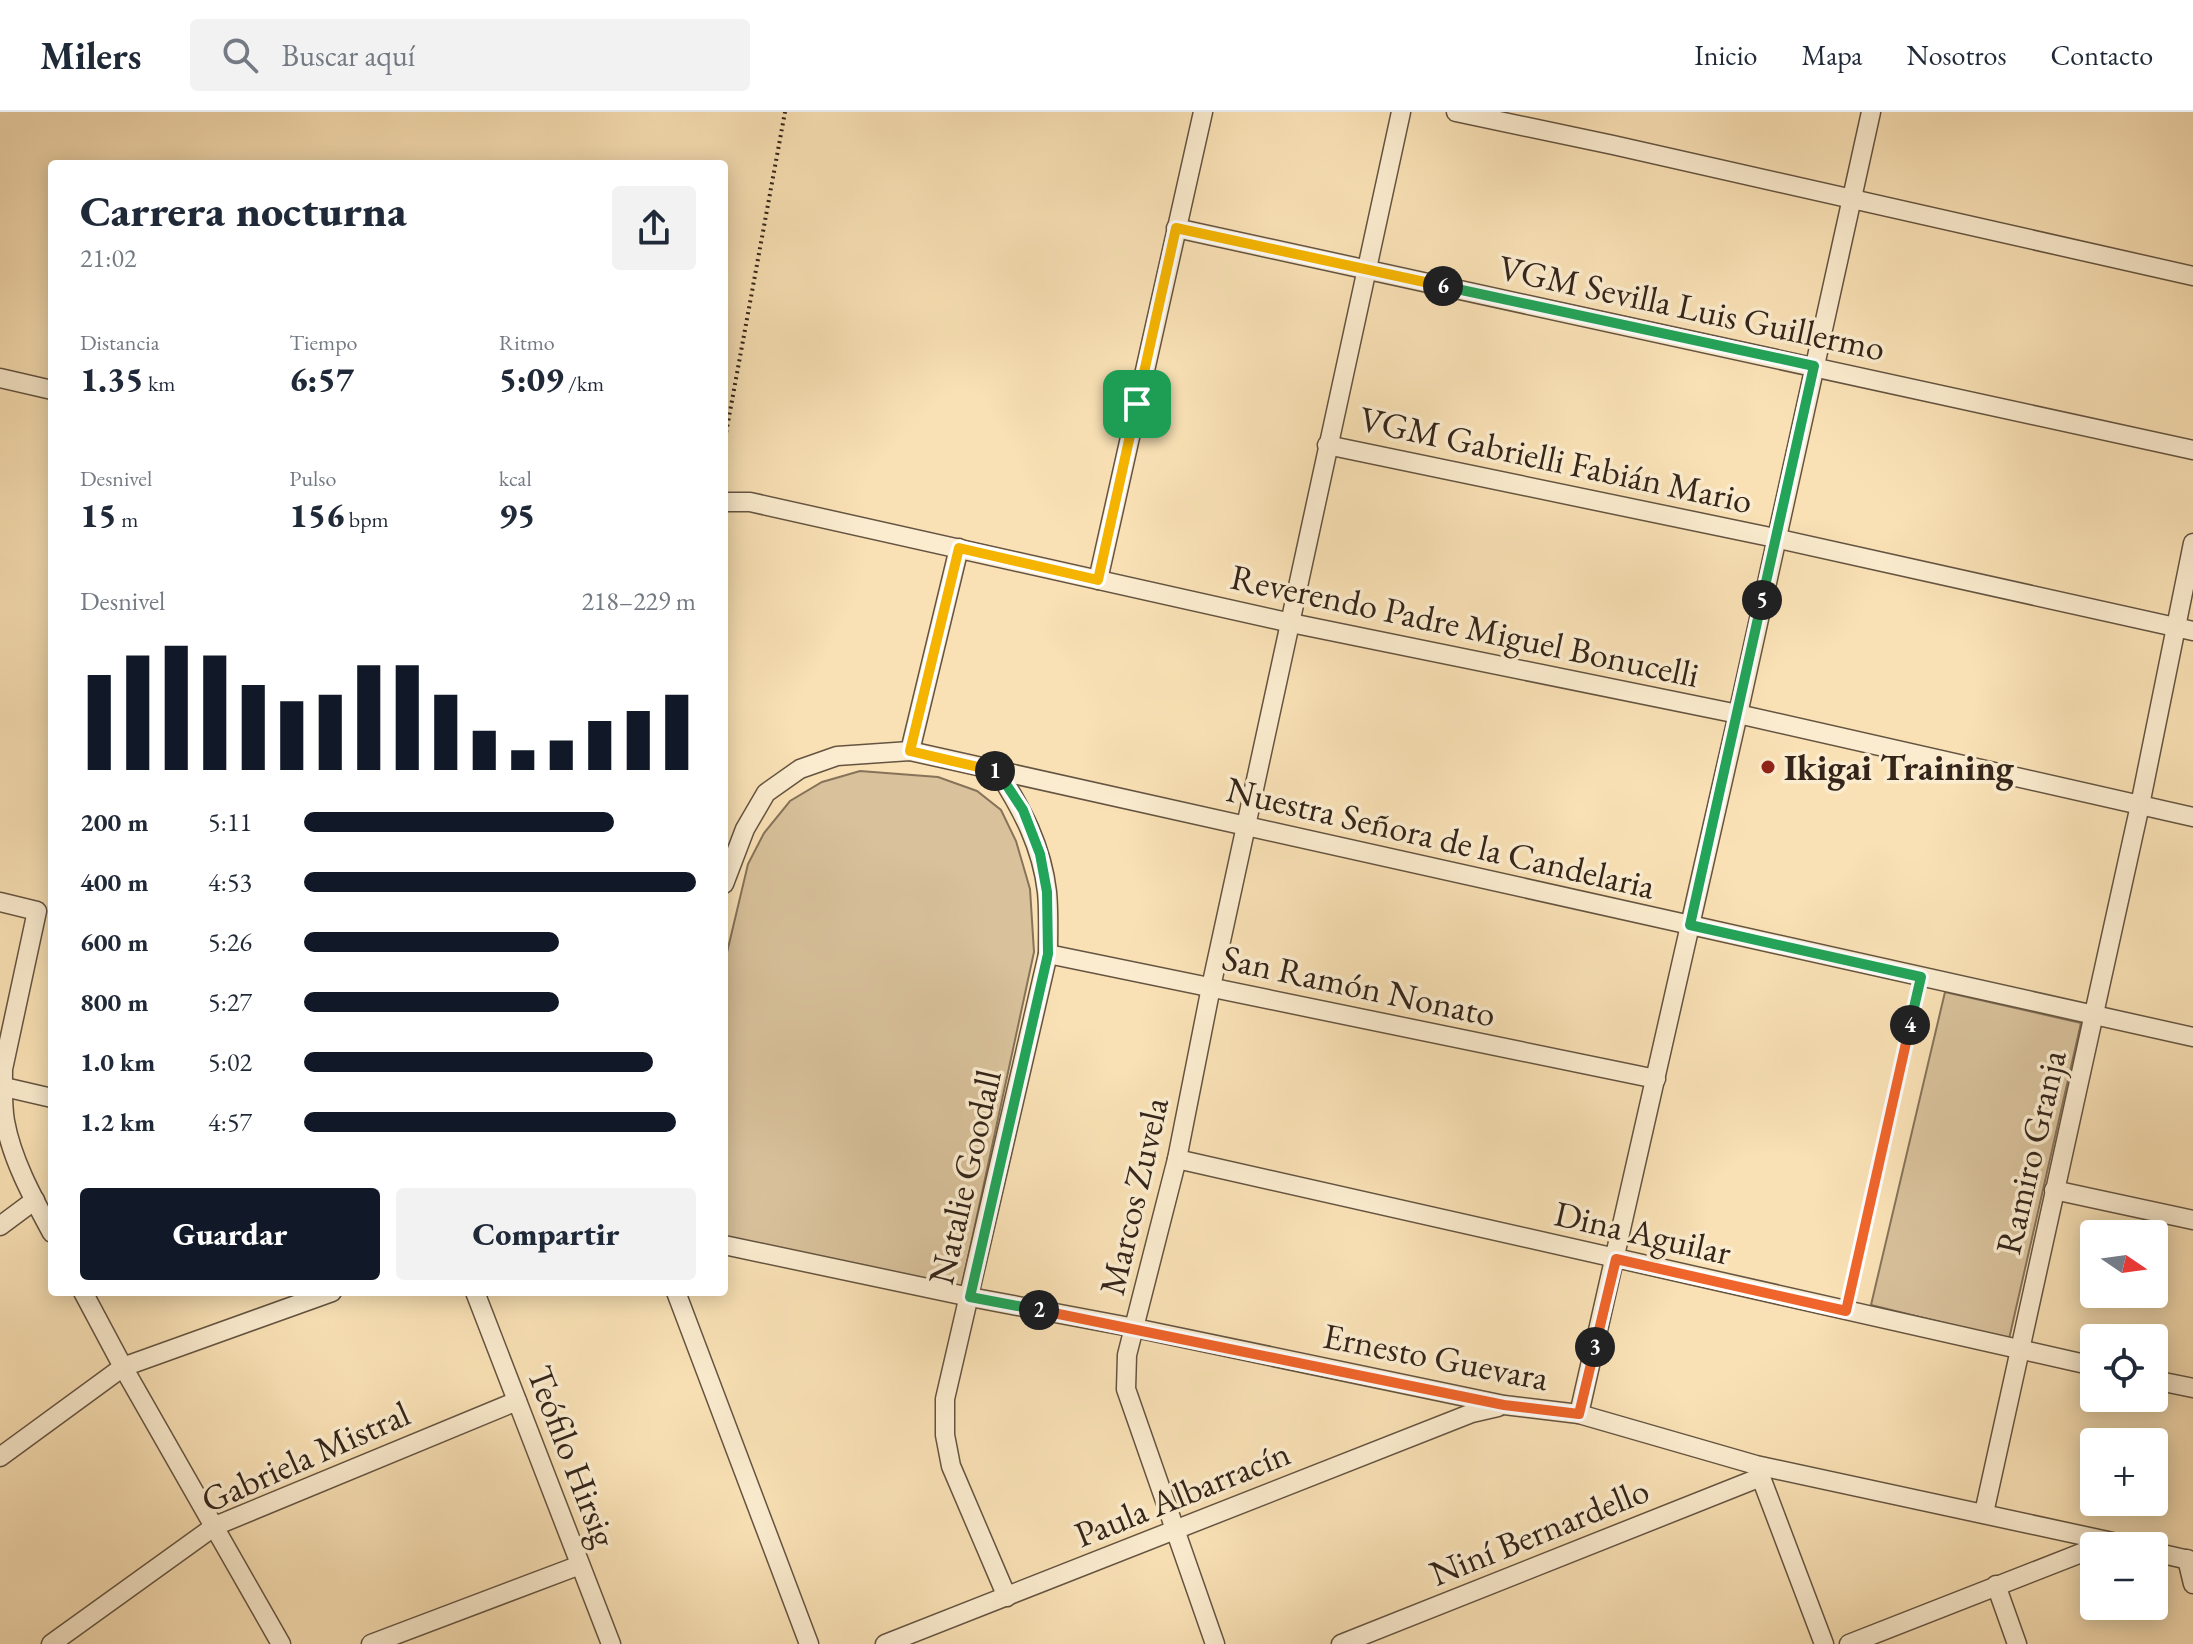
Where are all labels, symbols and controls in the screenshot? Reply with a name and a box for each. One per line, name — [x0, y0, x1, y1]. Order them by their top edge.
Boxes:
search box — [190, 19, 750, 91]
text: Milers — [40, 31, 142, 80]
icon: search — [218, 33, 262, 77]
text: Buscar aquí — [282, 36, 415, 75]
text: Inicio — [1694, 37, 1757, 73]
text: Mapa — [1801, 37, 1862, 73]
text: Nosotros — [1906, 37, 2006, 73]
text: Contacto — [2050, 37, 2153, 73]
text: Carrera nocturna — [80, 182, 407, 239]
button: share — [612, 186, 696, 270]
text: 21:02 — [80, 241, 136, 275]
street label: VGM Sevilla Luis Guillermo — [1494, 244, 1889, 371]
pin: 6 — [1423, 266, 1463, 306]
text: 6 — [1437, 271, 1449, 300]
text: Distancia — [80, 328, 160, 357]
text: Tiempo — [289, 328, 357, 357]
text: Ritmo — [499, 328, 555, 357]
text: 1.35 — [80, 357, 144, 401]
text: 6:57 — [289, 357, 354, 401]
text: 5:09 — [499, 357, 564, 401]
text: km — [144, 369, 175, 398]
text: /km — [564, 369, 604, 398]
pin — [1103, 370, 1171, 438]
icon: arrive — [1115, 382, 1159, 426]
street label: VGM Gabrielli Fabián Mario — [1355, 395, 1757, 524]
text: Desnivel — [80, 464, 152, 493]
text: Pulso — [289, 464, 336, 493]
text: kcal — [499, 464, 532, 493]
text: 15 — [80, 493, 117, 537]
text: 156 — [289, 493, 344, 537]
text: 95 — [499, 493, 535, 537]
text: m — [117, 505, 138, 534]
text: bpm — [344, 505, 389, 534]
street label: Reverendo Padre Miguel Bonucelli — [1226, 553, 1704, 698]
pin: 5 — [1742, 580, 1782, 620]
text: Desnivel — [80, 584, 165, 618]
text: 218–229 m — [581, 584, 696, 618]
text: 5 — [1756, 585, 1768, 614]
place label: Ikigai Training — [1784, 744, 2015, 791]
pin: 1 — [975, 751, 1015, 791]
text: 1 — [989, 756, 1001, 785]
marker: Ikigai Training — [1759, 758, 1777, 776]
street label: Nuestra Señora de la Candelaria — [1222, 765, 1660, 910]
text: 200 m — [80, 805, 148, 839]
text: 5:11 — [208, 805, 252, 839]
text: 400 m — [80, 865, 148, 899]
text: 4:53 — [208, 865, 252, 899]
text: 600 m — [80, 925, 148, 959]
text: 5:26 — [208, 925, 252, 959]
street label: San Ramón Nonato — [1218, 934, 1500, 1037]
text: 800 m — [80, 985, 148, 1019]
text: 5:27 — [208, 985, 252, 1019]
pin: 4 — [1890, 1005, 1930, 1045]
text: 4 — [1904, 1010, 1916, 1039]
text: 1.0 km — [80, 1045, 155, 1079]
text: 5:02 — [208, 1045, 252, 1079]
street label: Ramiro Granja — [1984, 1045, 2077, 1259]
street label: Natalie Goodall — [917, 1065, 1012, 1289]
street label: Marcos Zuvela — [1088, 1092, 1179, 1299]
text: 1.2 km — [80, 1105, 155, 1139]
text: 4:57 — [208, 1105, 252, 1139]
button: Guardar — [80, 1188, 380, 1280]
button: Compartir — [396, 1188, 696, 1280]
street label: Dina Aguilar — [1550, 1189, 1736, 1276]
north arrow — [2080, 1220, 2168, 1308]
map controls — [2080, 1220, 2168, 1620]
pin: 2 — [1019, 1290, 1059, 1330]
text: 2 — [1033, 1295, 1045, 1324]
street label: Ernesto Guevara — [1319, 1312, 1553, 1401]
button: locate — [2080, 1324, 2168, 1412]
pin: 3 — [1575, 1327, 1615, 1367]
text: 3 — [1589, 1332, 1601, 1361]
street label: Teófilo Hirsig — [517, 1359, 629, 1554]
street label: Gabriela Mistral — [194, 1390, 417, 1523]
button: + — [2080, 1428, 2168, 1516]
street label: Paula Albarracín — [1068, 1429, 1297, 1558]
street label: Niní Bernardello — [1423, 1466, 1656, 1597]
button: − — [2080, 1532, 2168, 1620]

